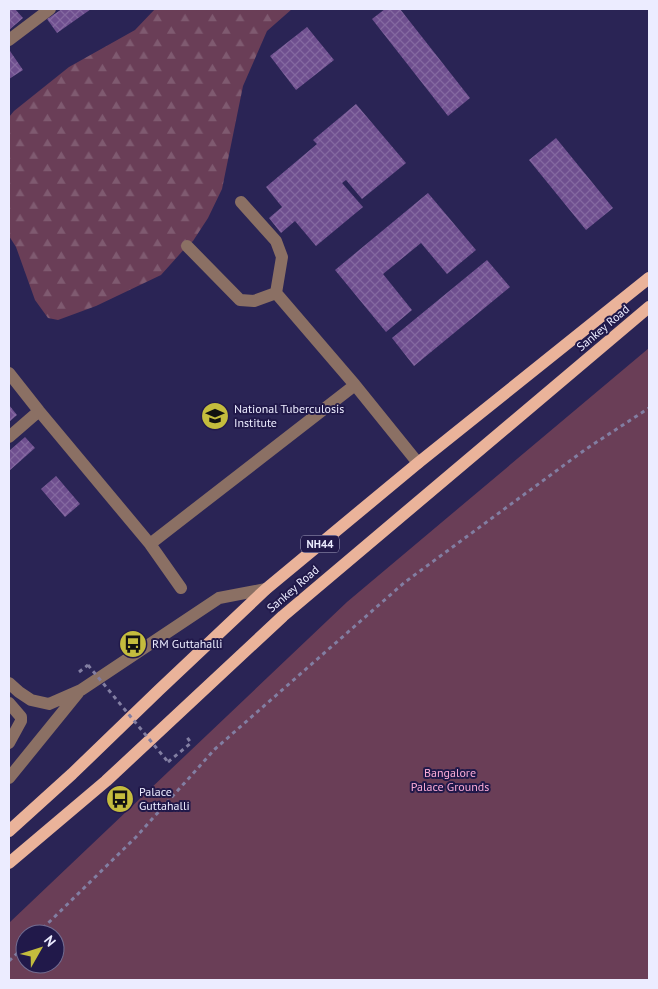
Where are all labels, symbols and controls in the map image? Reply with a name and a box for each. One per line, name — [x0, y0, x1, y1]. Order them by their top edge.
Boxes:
street label: Sankey Road — [573, 301, 632, 354]
school or university icon: National Tuberculosis Institute — [200, 401, 230, 431]
place label: National Tuberculosis Institute — [234, 401, 344, 430]
road number: NH44 — [301, 536, 339, 552]
street label: Sankey Road — [264, 562, 322, 615]
bus stop icon: RM Guttahalli — [118, 629, 148, 659]
place label: RM Guttahalli — [152, 636, 222, 651]
park label: Bangalore Palace Grounds — [411, 765, 489, 794]
bus stop icon: Palace Guttahalli — [105, 784, 135, 814]
place label: Palace Guttahalli — [139, 784, 190, 813]
north arrow — [15, 924, 65, 974]
text: N — [40, 932, 60, 950]

